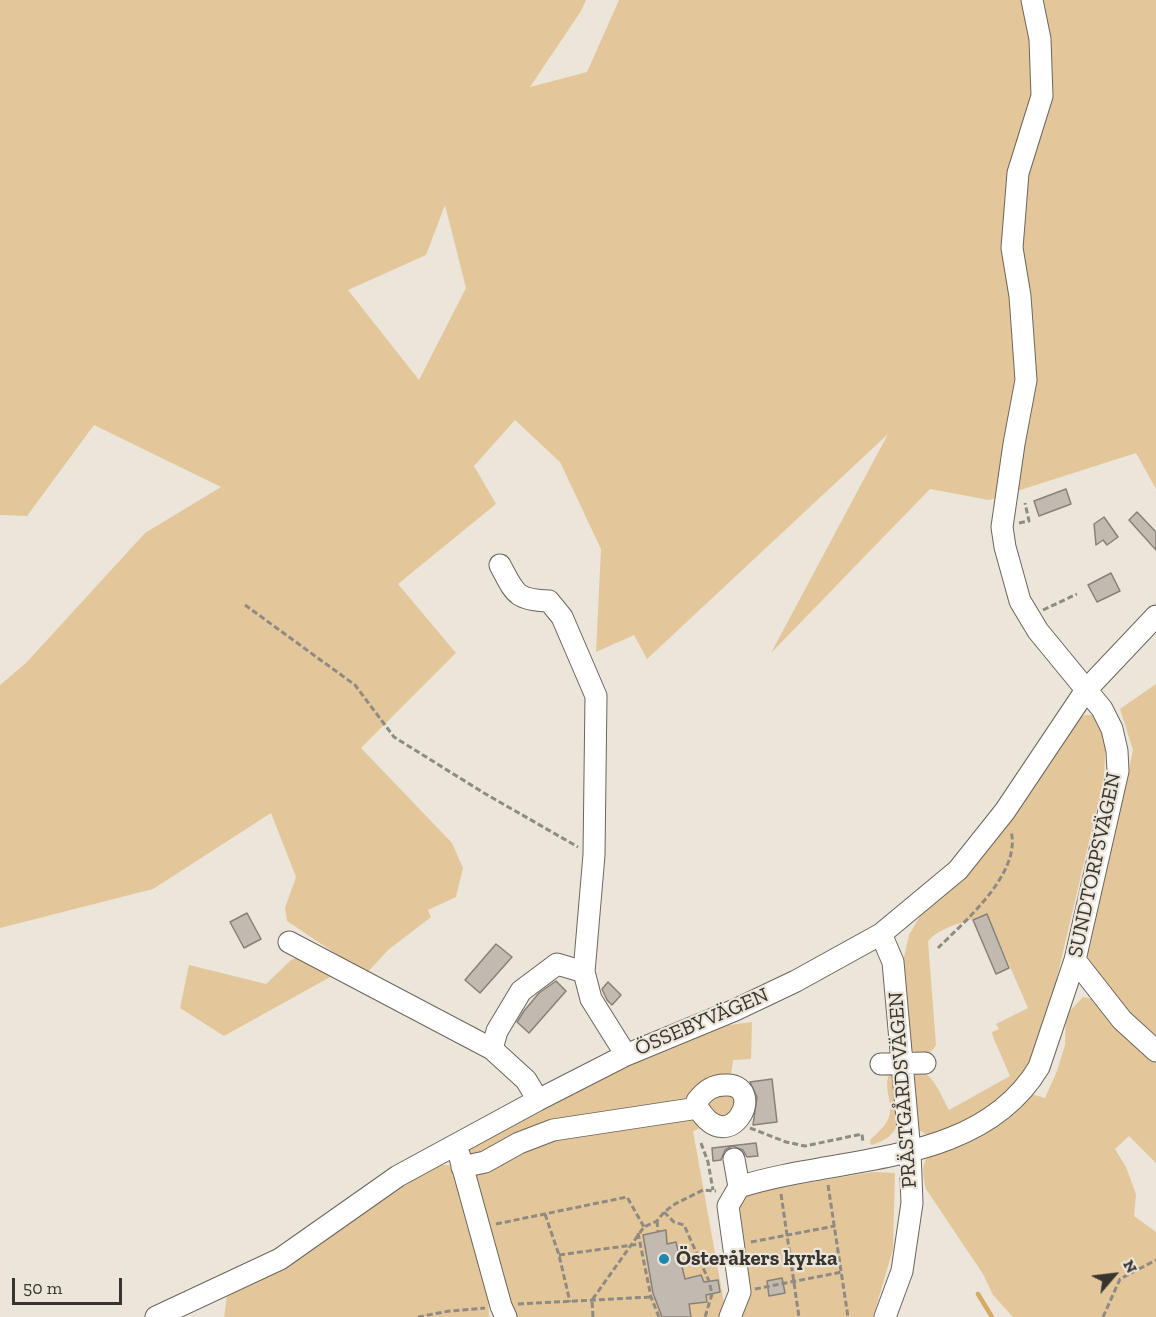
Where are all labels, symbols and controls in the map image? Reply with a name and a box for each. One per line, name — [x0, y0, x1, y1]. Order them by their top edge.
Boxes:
street label: SUNDTORPSVÄGEN — [1063, 770, 1127, 960]
street label: ÖSSEBYVÄGEN — [631, 982, 773, 1062]
street label: PRÄSTGÅRDSVÄGEN — [884, 991, 922, 1189]
north arrow — [1084, 1245, 1144, 1305]
place label: Österåkers kyrka — [676, 1246, 838, 1272]
marker: Österåkers kyrka — [657, 1252, 671, 1266]
text: N — [1119, 1256, 1142, 1276]
scale bar — [15, 1266, 124, 1304]
text: 50 m — [23, 1277, 62, 1299]

